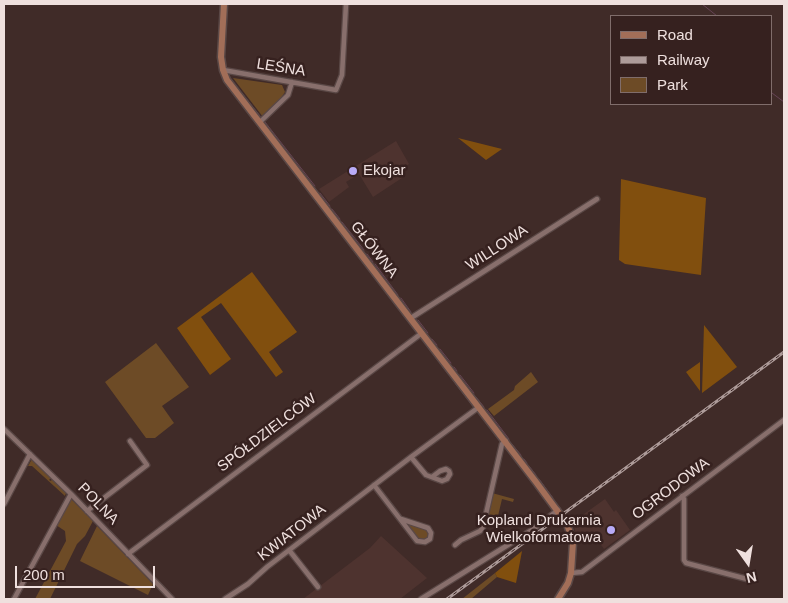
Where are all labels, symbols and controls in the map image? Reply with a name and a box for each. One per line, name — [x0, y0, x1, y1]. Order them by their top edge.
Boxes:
legend — [610, 15, 773, 105]
text: Road — [657, 26, 693, 43]
text: Railway — [657, 51, 710, 68]
street label: LEŚNA — [255, 55, 307, 81]
text: Park — [657, 76, 688, 93]
place label: Ekojar — [363, 162, 406, 180]
marker: Ekojar — [347, 165, 359, 177]
street label: GŁÓWNA — [346, 218, 402, 282]
street label: WILLOWA — [463, 221, 531, 275]
street label: SPÓŁDZIELCÓW — [214, 390, 320, 476]
street label: OGRODOWA — [629, 454, 713, 524]
street label: POLNA — [74, 479, 122, 529]
street label: KWIATOWA — [254, 501, 330, 565]
place label: Kopland Drukarnia Wielkoformatowa — [477, 512, 601, 547]
marker: Kopland Drukarnia Wielkoformatowa — [605, 524, 617, 536]
north arrow — [723, 538, 773, 588]
scale bar — [18, 556, 158, 588]
text: 200 m — [23, 566, 65, 583]
text: N — [745, 569, 758, 587]

